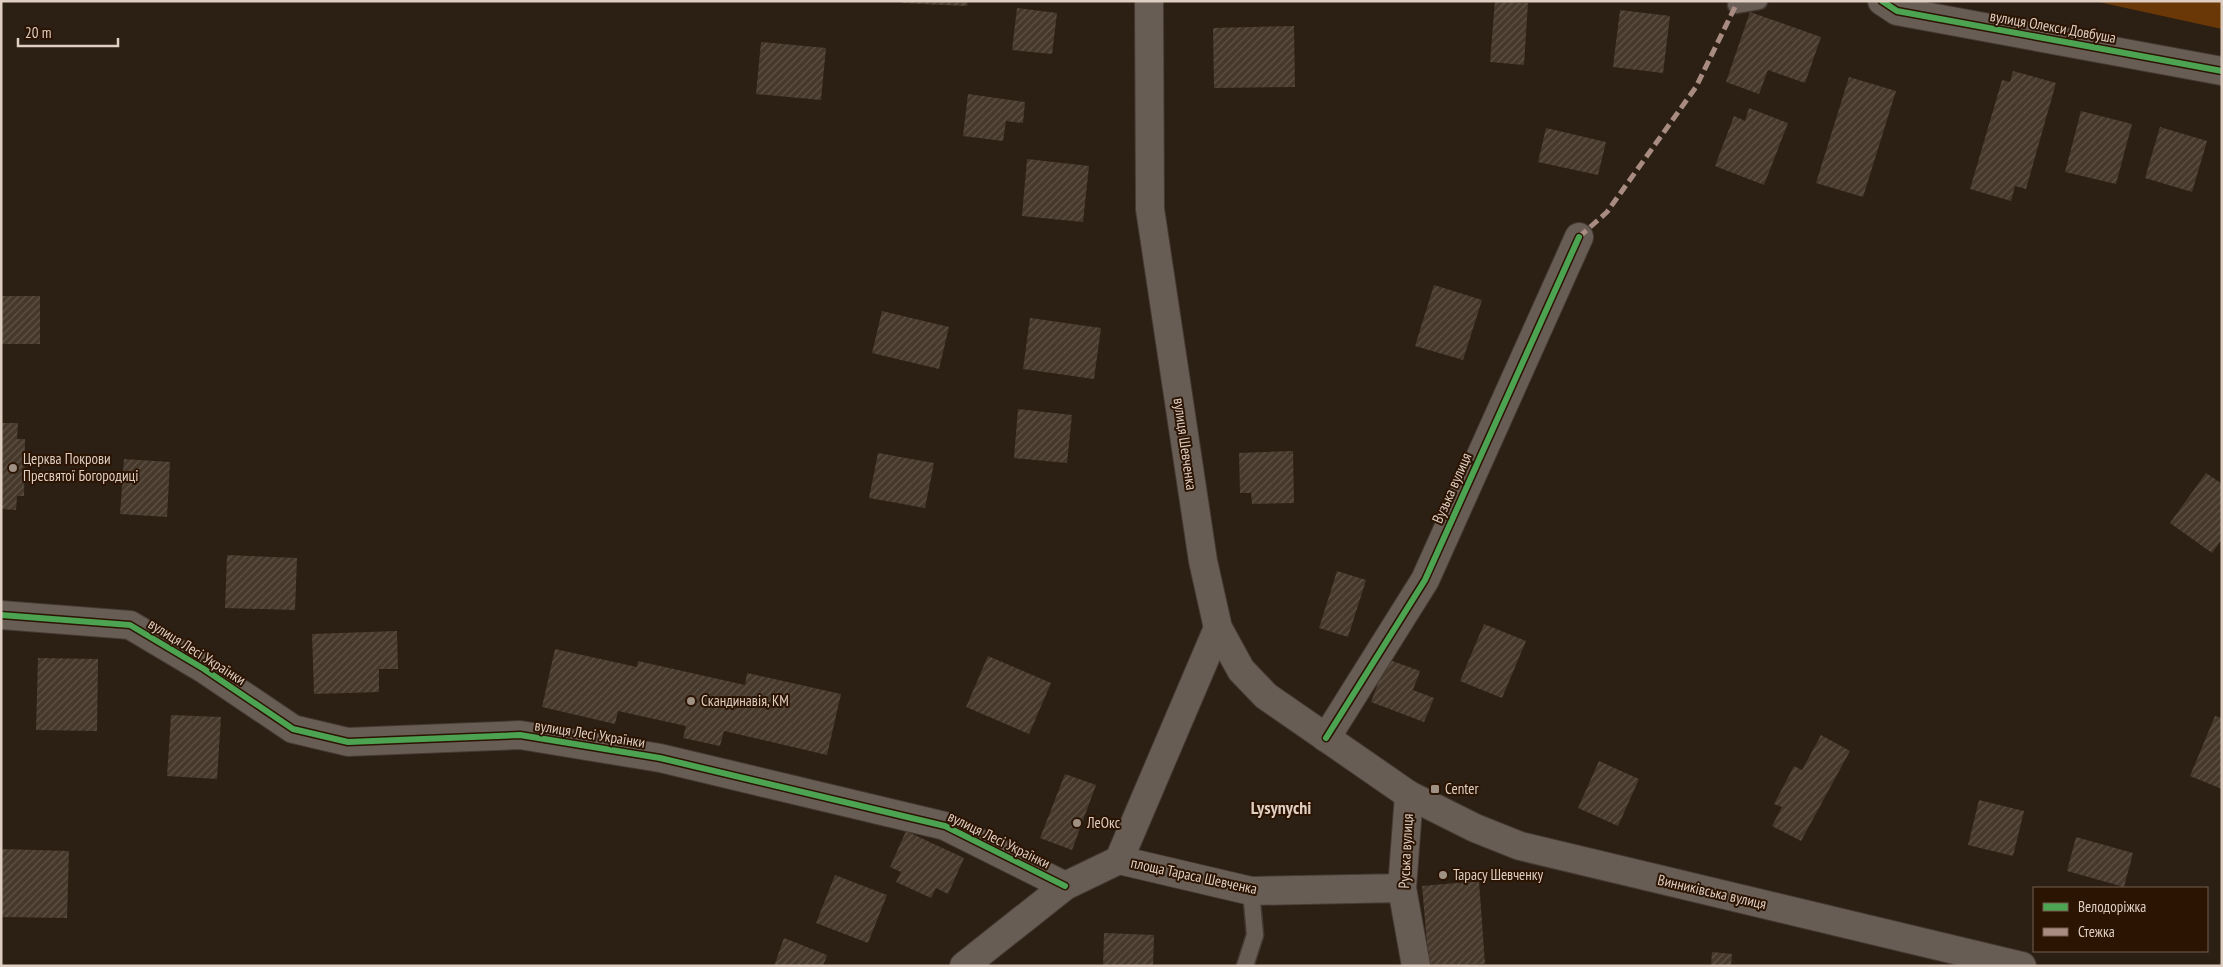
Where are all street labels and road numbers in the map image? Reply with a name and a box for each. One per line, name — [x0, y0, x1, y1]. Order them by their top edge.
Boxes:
street label: вулиця Олекси Довбуша — [1989, 6, 2118, 47]
street label: вулиця Шевченка — [1170, 397, 1201, 491]
street label: Вузька вулиця — [1428, 449, 1476, 526]
street label: вулиця Лесі Українки — [145, 614, 250, 689]
street label: вулиця Лесі Українки — [533, 715, 647, 752]
street label: вулиця Лесі Українки — [945, 807, 1054, 873]
street label: Руська вулиця — [1394, 813, 1417, 889]
street label: площа Тараса Шевченка — [1129, 853, 1259, 898]
street label: Винниківська вулиця — [1656, 870, 1768, 913]

